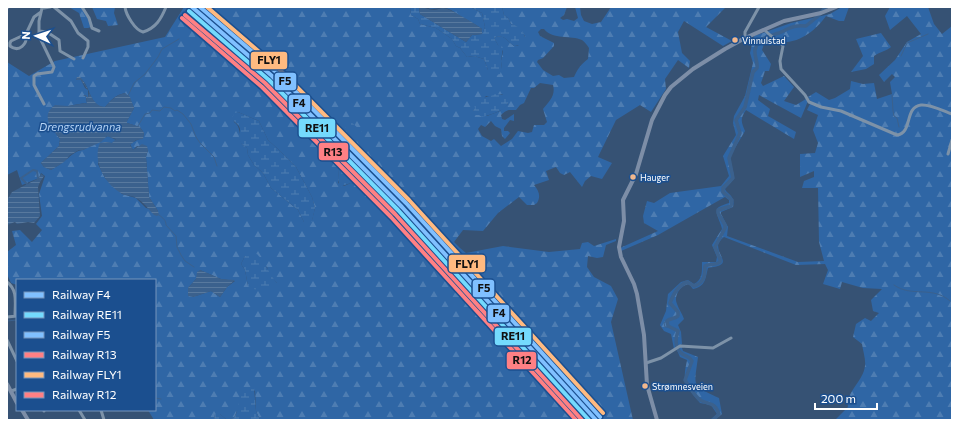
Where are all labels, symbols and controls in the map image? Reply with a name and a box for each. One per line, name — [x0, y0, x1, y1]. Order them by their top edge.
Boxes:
north arrow — [16, 16, 56, 56]
text: N — [19, 31, 32, 40]
marker: Vinnulstad — [730, 35, 740, 45]
place label: Vinnulstad — [742, 35, 786, 46]
line badge: FLY1 — [250, 51, 288, 70]
text: FLY1 — [257, 53, 281, 66]
line badge: F5 — [274, 72, 297, 91]
text: F5 — [279, 74, 291, 87]
line badge: F4 — [288, 94, 311, 113]
text: F4 — [292, 96, 306, 109]
line badge: RE11 — [298, 118, 336, 138]
water label: Drengsrudvanna — [39, 120, 121, 133]
text: RE11 — [305, 121, 329, 134]
line badge: R13 — [318, 142, 349, 161]
text: R13 — [324, 145, 343, 158]
marker: Hauger — [628, 172, 638, 182]
place label: Hauger — [640, 172, 670, 183]
line badge: FLY1 — [448, 254, 486, 273]
text: FLY1 — [455, 257, 479, 270]
legend — [16, 279, 156, 411]
line badge: F5 — [472, 279, 495, 298]
text: F5 — [478, 281, 490, 294]
text: Railway F4 — [52, 287, 110, 301]
line badge: F4 — [487, 304, 510, 323]
text: F4 — [492, 306, 506, 319]
text: Railway RE11 — [52, 307, 122, 321]
text: Railway F5 — [52, 327, 110, 341]
line badge: RE11 — [494, 327, 532, 346]
text: RE11 — [501, 329, 525, 342]
text: Railway R13 — [52, 347, 117, 361]
line badge: R12 — [506, 351, 537, 370]
text: R12 — [513, 353, 531, 366]
text: Railway FLY1 — [52, 367, 122, 381]
marker: Strømnesveien — [640, 381, 650, 391]
place label: Strømnesveien — [652, 381, 713, 392]
scale bar — [815, 385, 877, 411]
text: Railway R12 — [52, 387, 117, 401]
text: 200 m — [821, 391, 856, 405]

